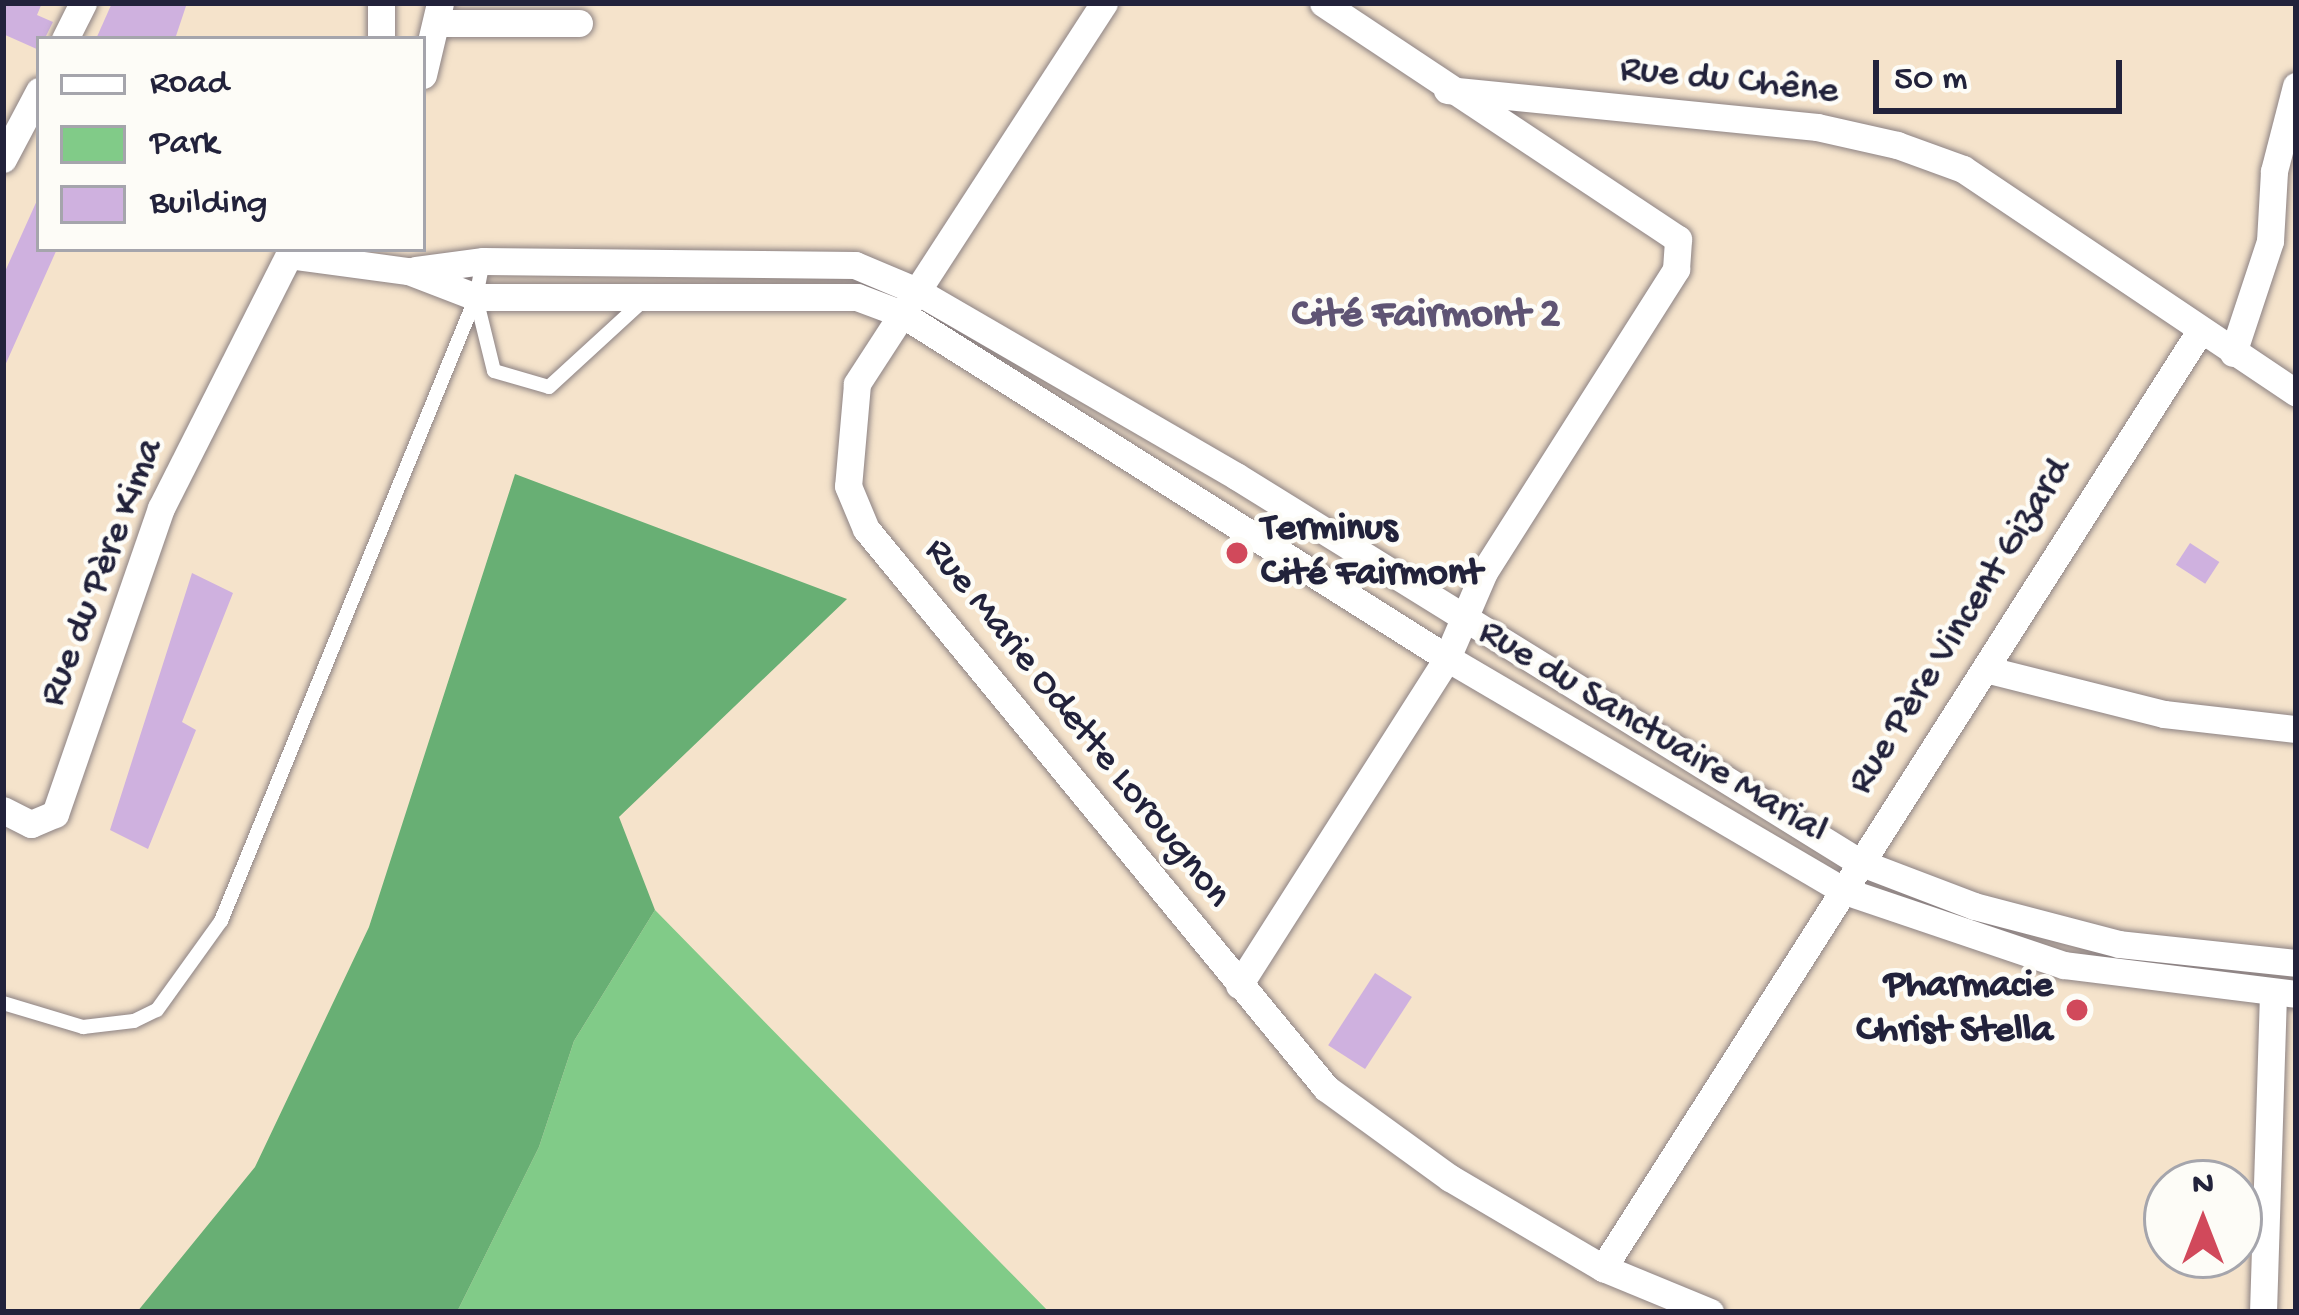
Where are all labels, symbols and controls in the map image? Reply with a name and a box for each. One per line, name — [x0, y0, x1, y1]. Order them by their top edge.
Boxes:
legend — [36, 36, 426, 252]
scale bar — [1879, 36, 2128, 110]
street label: Rue du Chêne — [1617, 47, 1841, 117]
text: 50 m — [1894, 59, 1967, 102]
text: Road — [150, 63, 229, 106]
text: Park — [150, 123, 219, 166]
text: Building — [150, 183, 268, 226]
district label: Cité Fairmont 2 — [1292, 292, 1560, 342]
street label: Rue du Père Kima — [31, 433, 175, 713]
street label: Rue Père Vincent Gizard — [1839, 450, 2083, 804]
place label: Terminus Cité Fairmont — [1261, 508, 1482, 599]
street label: Rue Marie Odette Lorougnon — [912, 530, 1240, 918]
marker: Terminus Cité Fairmont — [1224, 540, 1250, 566]
street label: Rue du Sanctuaire Marial — [1469, 610, 1835, 856]
place label: Pharmacie Christ Stella — [1856, 965, 2053, 1056]
marker: Pharmacie Christ Stella — [2064, 997, 2090, 1023]
north arrow — [2143, 1159, 2263, 1279]
text: N — [2192, 1167, 2214, 1205]

